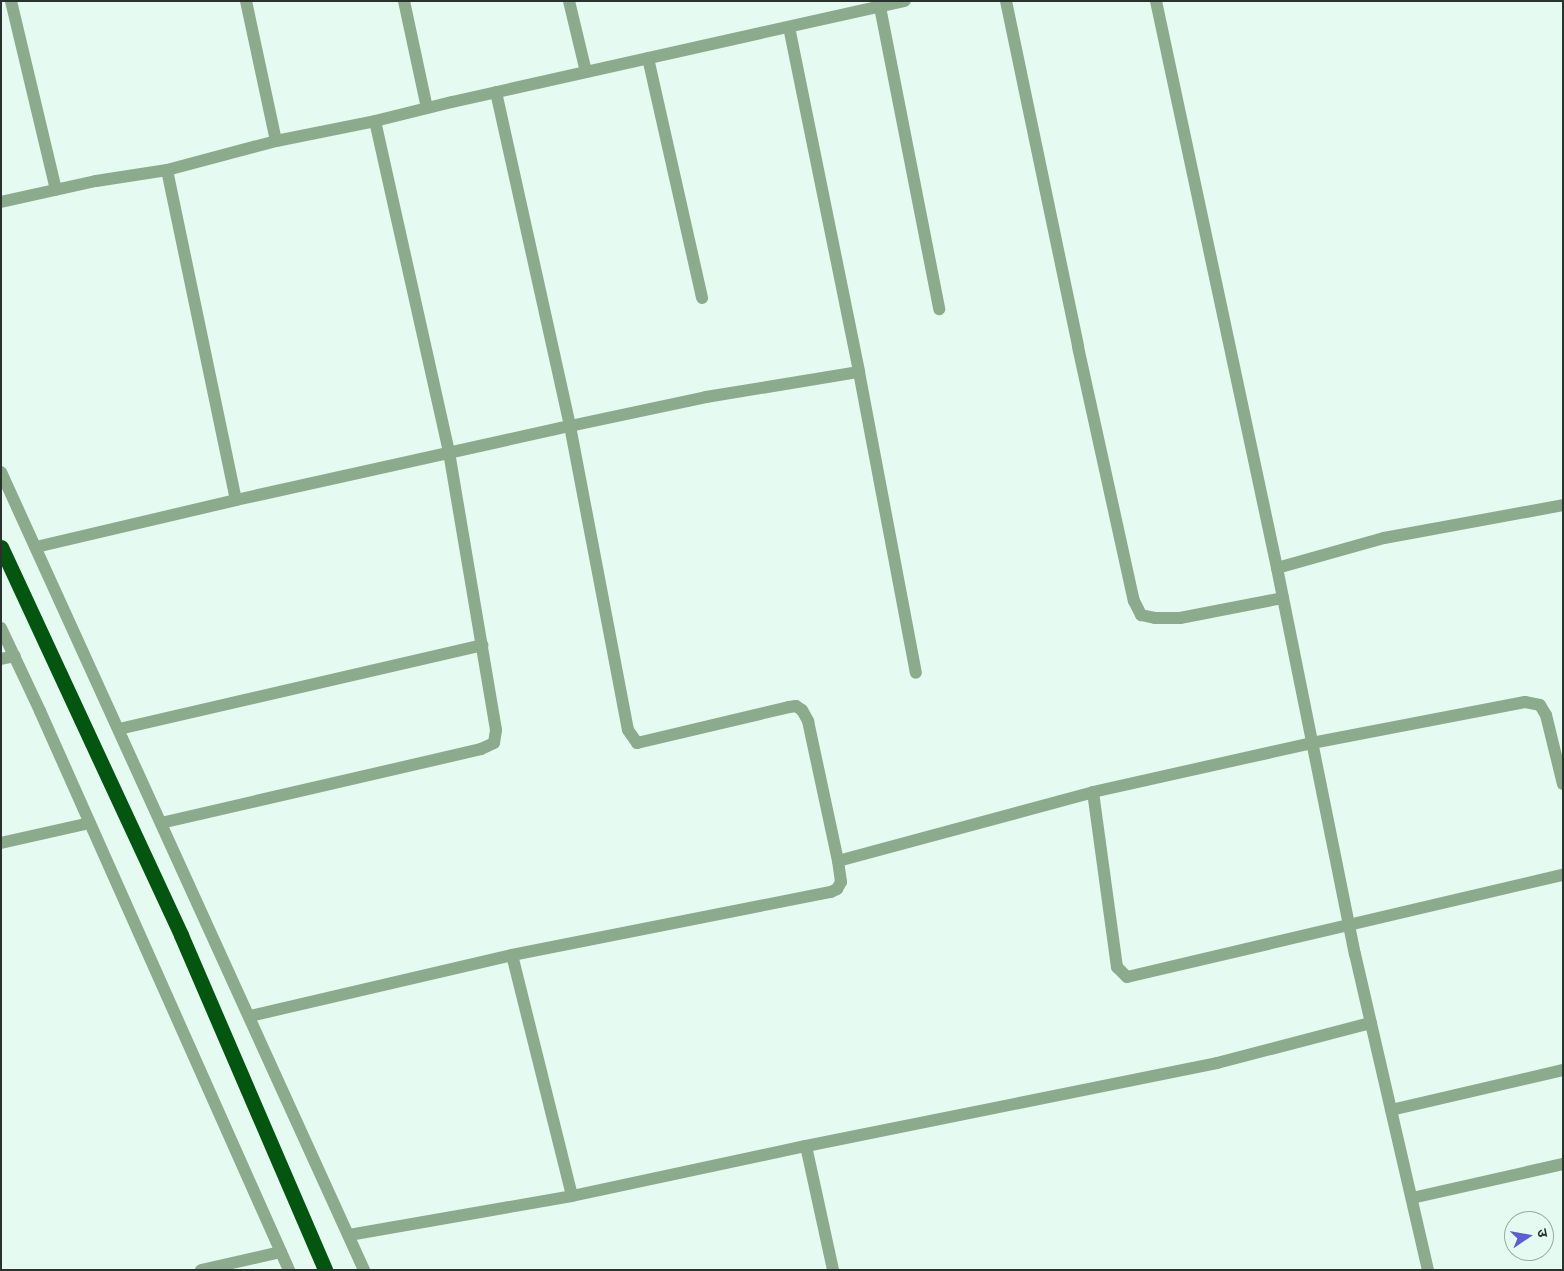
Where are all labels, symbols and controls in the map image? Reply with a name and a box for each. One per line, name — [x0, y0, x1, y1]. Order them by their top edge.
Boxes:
north arrow — [1504, 1211, 1554, 1261]
text: उ — [1533, 1227, 1552, 1239]

